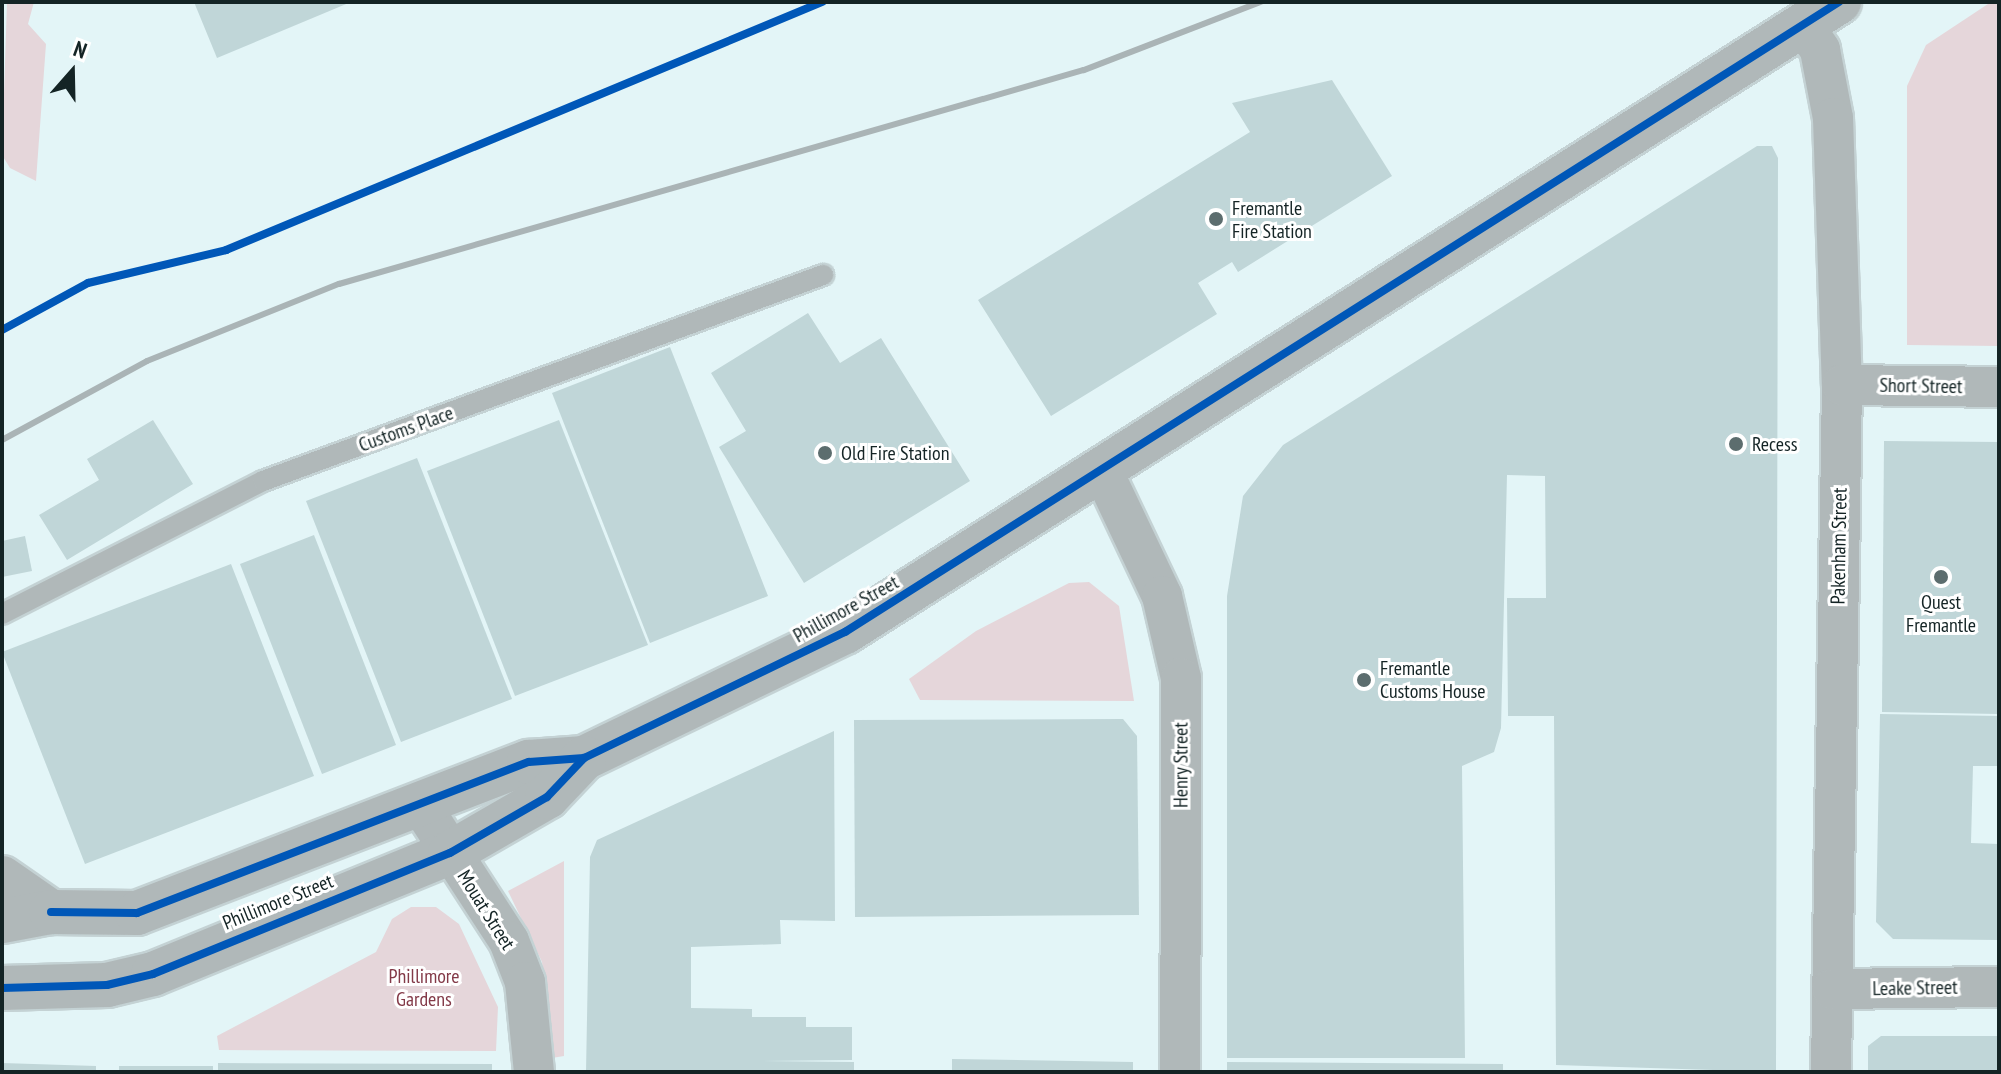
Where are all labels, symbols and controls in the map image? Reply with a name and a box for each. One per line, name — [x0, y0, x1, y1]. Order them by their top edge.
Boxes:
north arrow — [32, 32, 112, 112]
text: N — [70, 34, 91, 65]
place label: Fremantle Fire Station — [1232, 196, 1312, 243]
marker: Fremantle Fire Station — [1207, 210, 1225, 228]
street label: Short Street — [1879, 373, 1963, 399]
street label: Customs Place — [355, 401, 457, 457]
place label: Recess — [1752, 432, 1797, 456]
marker: Recess — [1727, 435, 1745, 453]
place label: Old Fire Station — [841, 441, 949, 465]
marker: Old Fire Station — [816, 444, 834, 462]
street label: Pakenham Street — [1826, 488, 1852, 604]
marker: Quest Fremantle — [1932, 568, 1950, 586]
street label: Phillimore Street — [789, 570, 903, 648]
place label: Quest Fremantle — [1906, 590, 1976, 637]
place label: Fremantle Customs House — [1380, 656, 1485, 703]
marker: Fremantle Customs House — [1355, 671, 1373, 689]
street label: Henry Street — [1169, 722, 1193, 808]
street label: Mouat Street — [452, 866, 520, 954]
street label: Phillimore Street — [219, 869, 337, 935]
park label: Phillimore Gardens — [388, 965, 460, 1012]
street label: Leake Street — [1872, 975, 1958, 1001]

